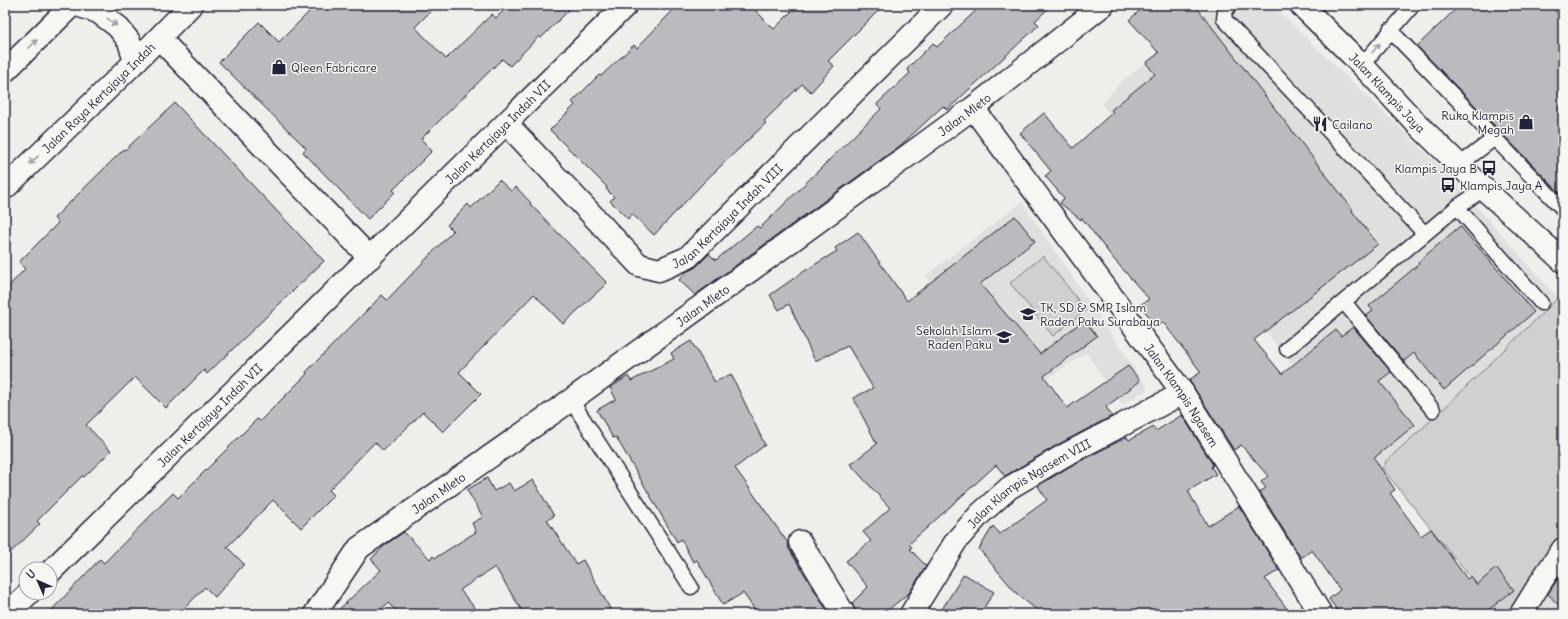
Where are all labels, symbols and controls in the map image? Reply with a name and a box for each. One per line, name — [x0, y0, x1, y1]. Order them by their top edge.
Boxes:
one-way arrow — [106, 18, 117, 26]
one-way arrow — [28, 39, 38, 49]
street label: Jalan Raya Kertajaya Indah — [39, 39, 158, 156]
one-way arrow — [1372, 42, 1381, 53]
street label: Jalan Klampis Jaya — [1346, 49, 1429, 136]
shop icon: Qleen Fabricare — [270, 58, 288, 76]
place label: Qleen Fabricare — [291, 60, 377, 75]
street label: Jalan Kertajaya Indah VII — [442, 76, 553, 186]
street label: Jalan Mleto — [935, 89, 994, 139]
place label: Ruko Klampis Megah — [1441, 108, 1514, 137]
shop icon: Ruko Klampis Megah — [1517, 113, 1535, 131]
restaurant icon: Cailano — [1311, 115, 1329, 133]
place label: Cailano — [1332, 117, 1373, 132]
one-way arrow — [28, 156, 39, 165]
bus stop icon: Klampis Jaya B — [1480, 159, 1498, 177]
street label: Jalan Kertajaya Indah VIII — [670, 160, 785, 271]
place label: Klampis Jaya B — [1394, 161, 1477, 176]
bus stop icon: Klampis Jaya A — [1439, 176, 1457, 194]
place label: Klampis Jaya A — [1460, 178, 1543, 193]
street label: Jalan Mleto — [673, 281, 732, 329]
place label: TK, SD & SMP Islam Raden Paku Surabaya — [1040, 300, 1160, 329]
school or university icon: TK, SD & SMP Islam Raden Paku Surabaya — [1019, 305, 1037, 323]
place label: Sekolah Islam Raden Paku — [916, 323, 992, 352]
school or university icon: Sekolah Islam Raden Paku — [995, 328, 1013, 346]
street label: Jalan Klampis Ngasem — [1141, 340, 1222, 450]
street label: Jalan Kertajaya Indah VII — [154, 360, 265, 470]
street label: Jalan Klampis Ngasem VIII — [964, 435, 1093, 531]
street label: Jalan Mleto — [409, 469, 468, 517]
north arrow — [18, 561, 58, 601]
text: U — [23, 566, 39, 582]

